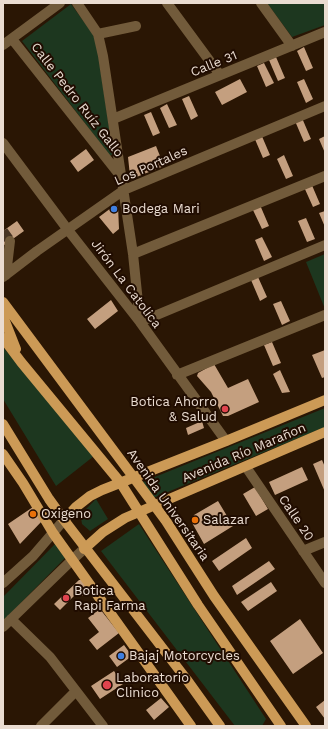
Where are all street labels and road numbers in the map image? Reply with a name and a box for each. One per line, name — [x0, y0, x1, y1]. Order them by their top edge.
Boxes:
street label: Calle Pedro Ruíz Gallo — [27, 40, 127, 160]
street label: Calle 31 — [188, 48, 240, 80]
street label: Los Portales — [112, 143, 190, 189]
street label: Jirón La Catolica — [88, 237, 164, 331]
street label: Avenida Río Marañon — [180, 420, 308, 486]
street label: Avenida Universitaria — [123, 446, 213, 564]
street label: Calle 20 — [275, 492, 317, 544]

